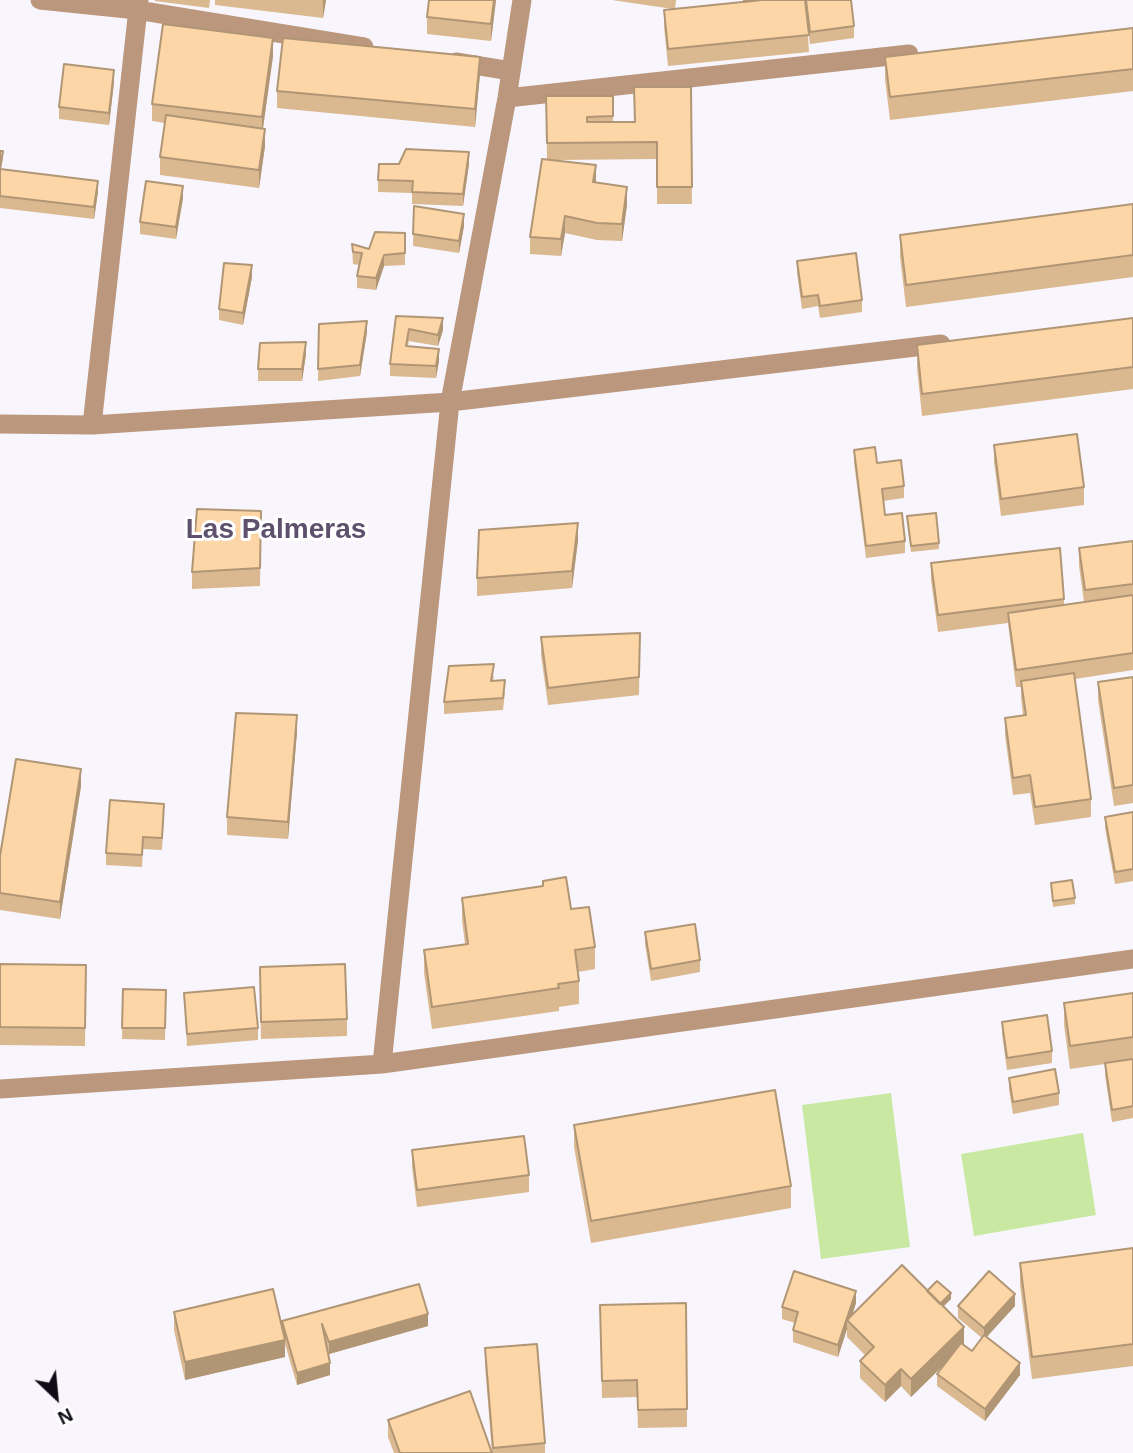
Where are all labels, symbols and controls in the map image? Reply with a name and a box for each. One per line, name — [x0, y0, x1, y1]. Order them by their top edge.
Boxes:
district label: Las Palmeras — [186, 513, 366, 547]
north arrow — [21, 1362, 91, 1432]
text: N — [55, 1404, 76, 1429]

